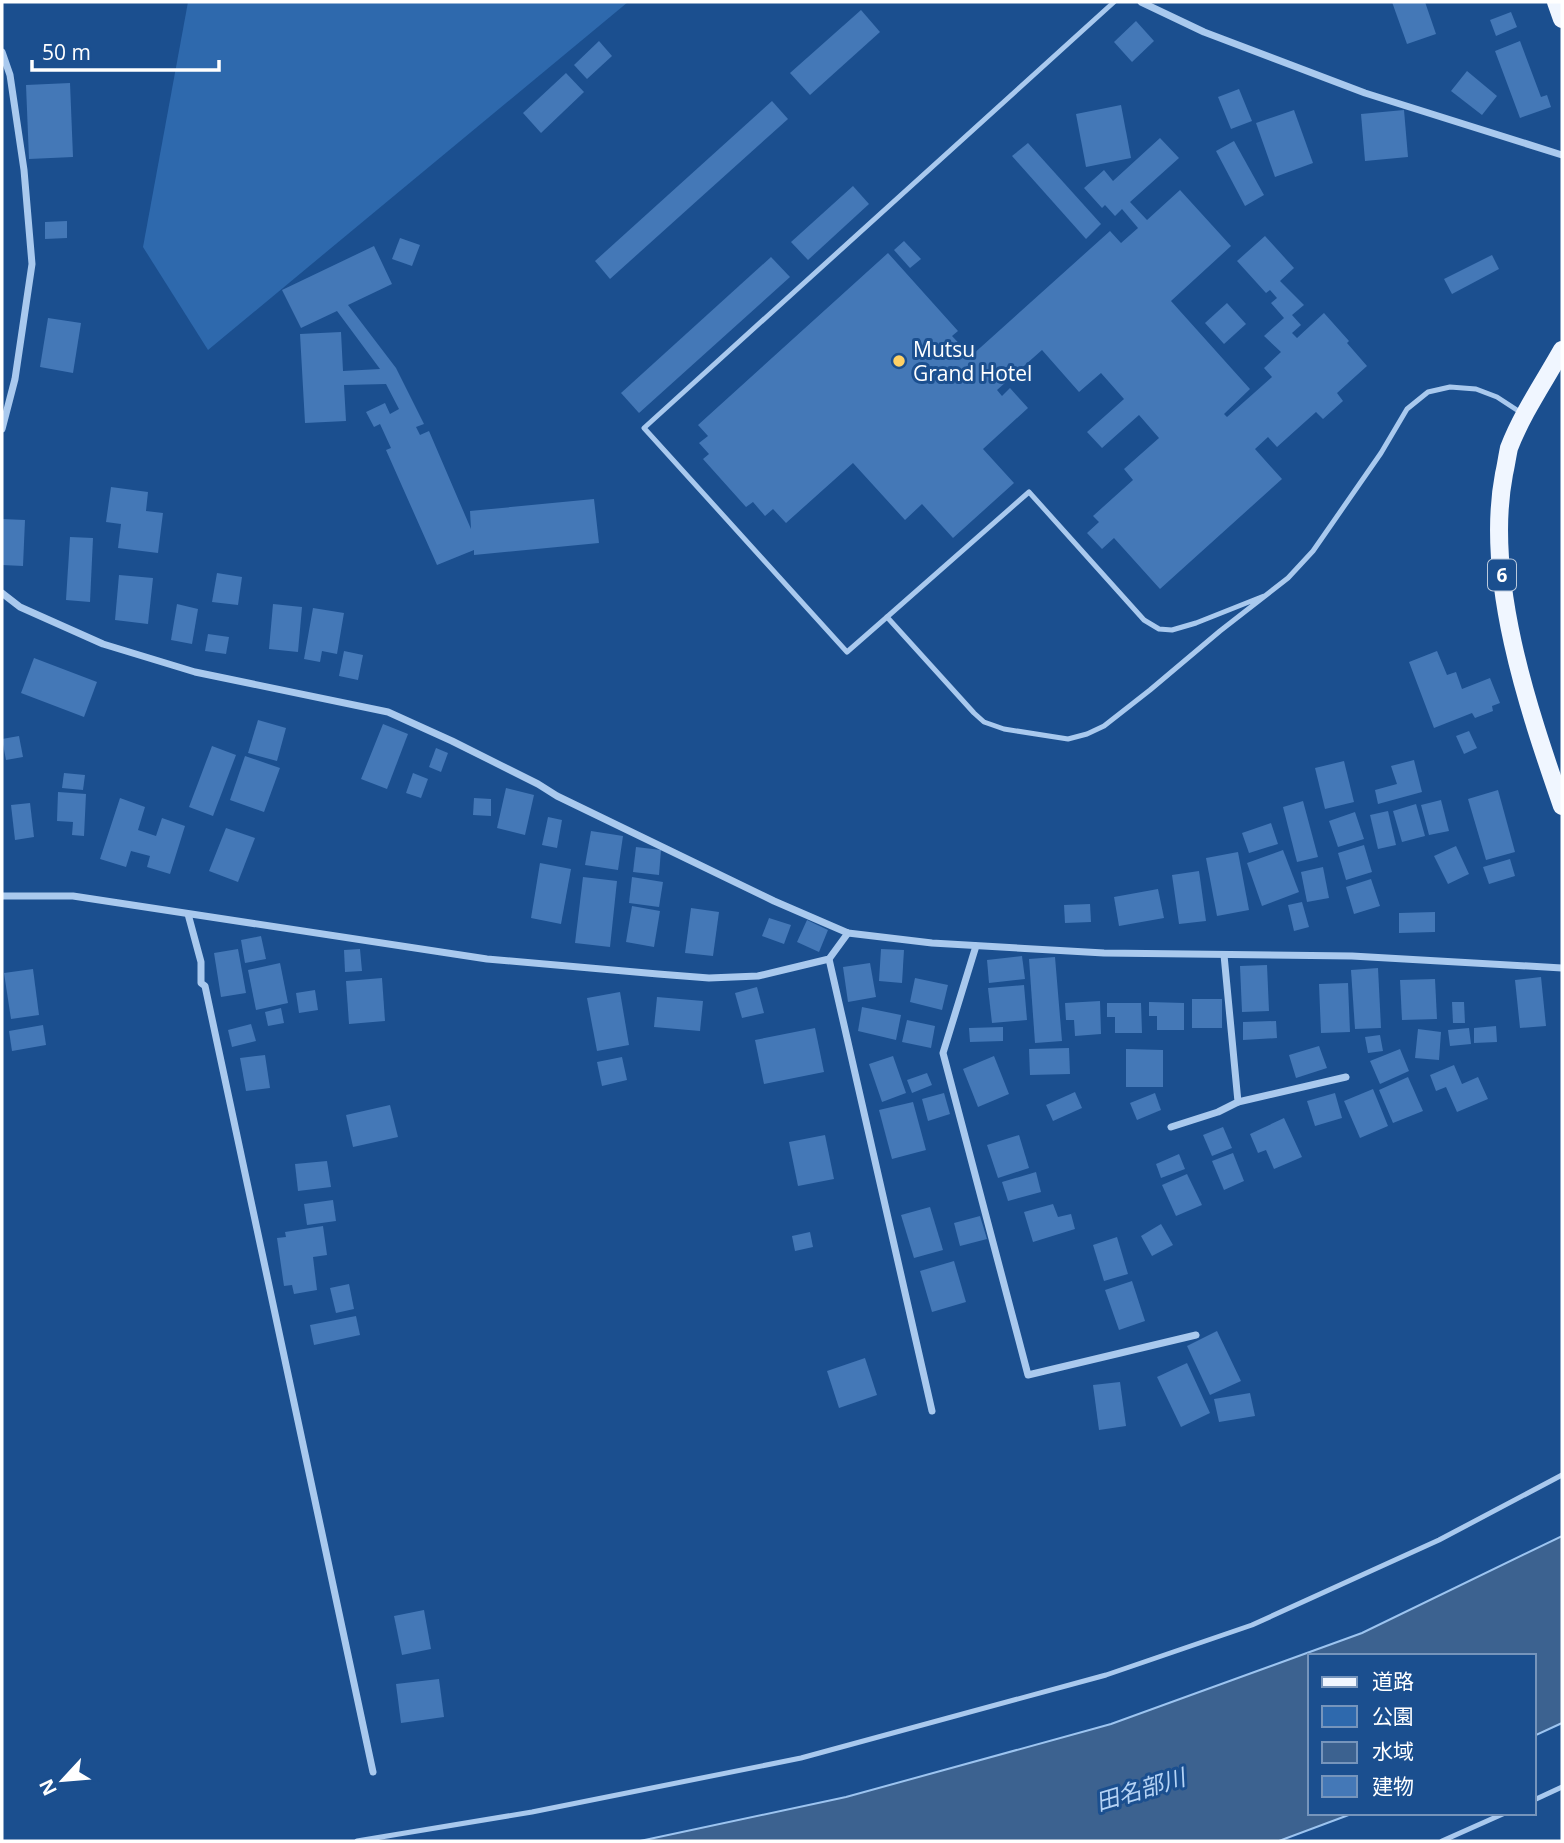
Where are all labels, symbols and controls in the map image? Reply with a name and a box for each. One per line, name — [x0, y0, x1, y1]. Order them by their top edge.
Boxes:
scale bar — [32, 28, 219, 72]
text: 50 m — [42, 38, 91, 66]
place label: Mutsu Grand Hotel — [913, 335, 1032, 387]
marker: Mutsu Grand Hotel — [891, 353, 907, 369]
road number: 6 — [1488, 560, 1516, 590]
legend — [1308, 1654, 1536, 1815]
text: 道路 — [1372, 1667, 1414, 1695]
text: 公園 — [1372, 1702, 1414, 1730]
text: 水域 — [1372, 1737, 1414, 1765]
north arrow — [28, 1745, 98, 1815]
water label: 田名部川 — [1091, 1759, 1192, 1818]
text: 建物 — [1372, 1772, 1414, 1800]
text: N — [33, 1775, 63, 1800]

